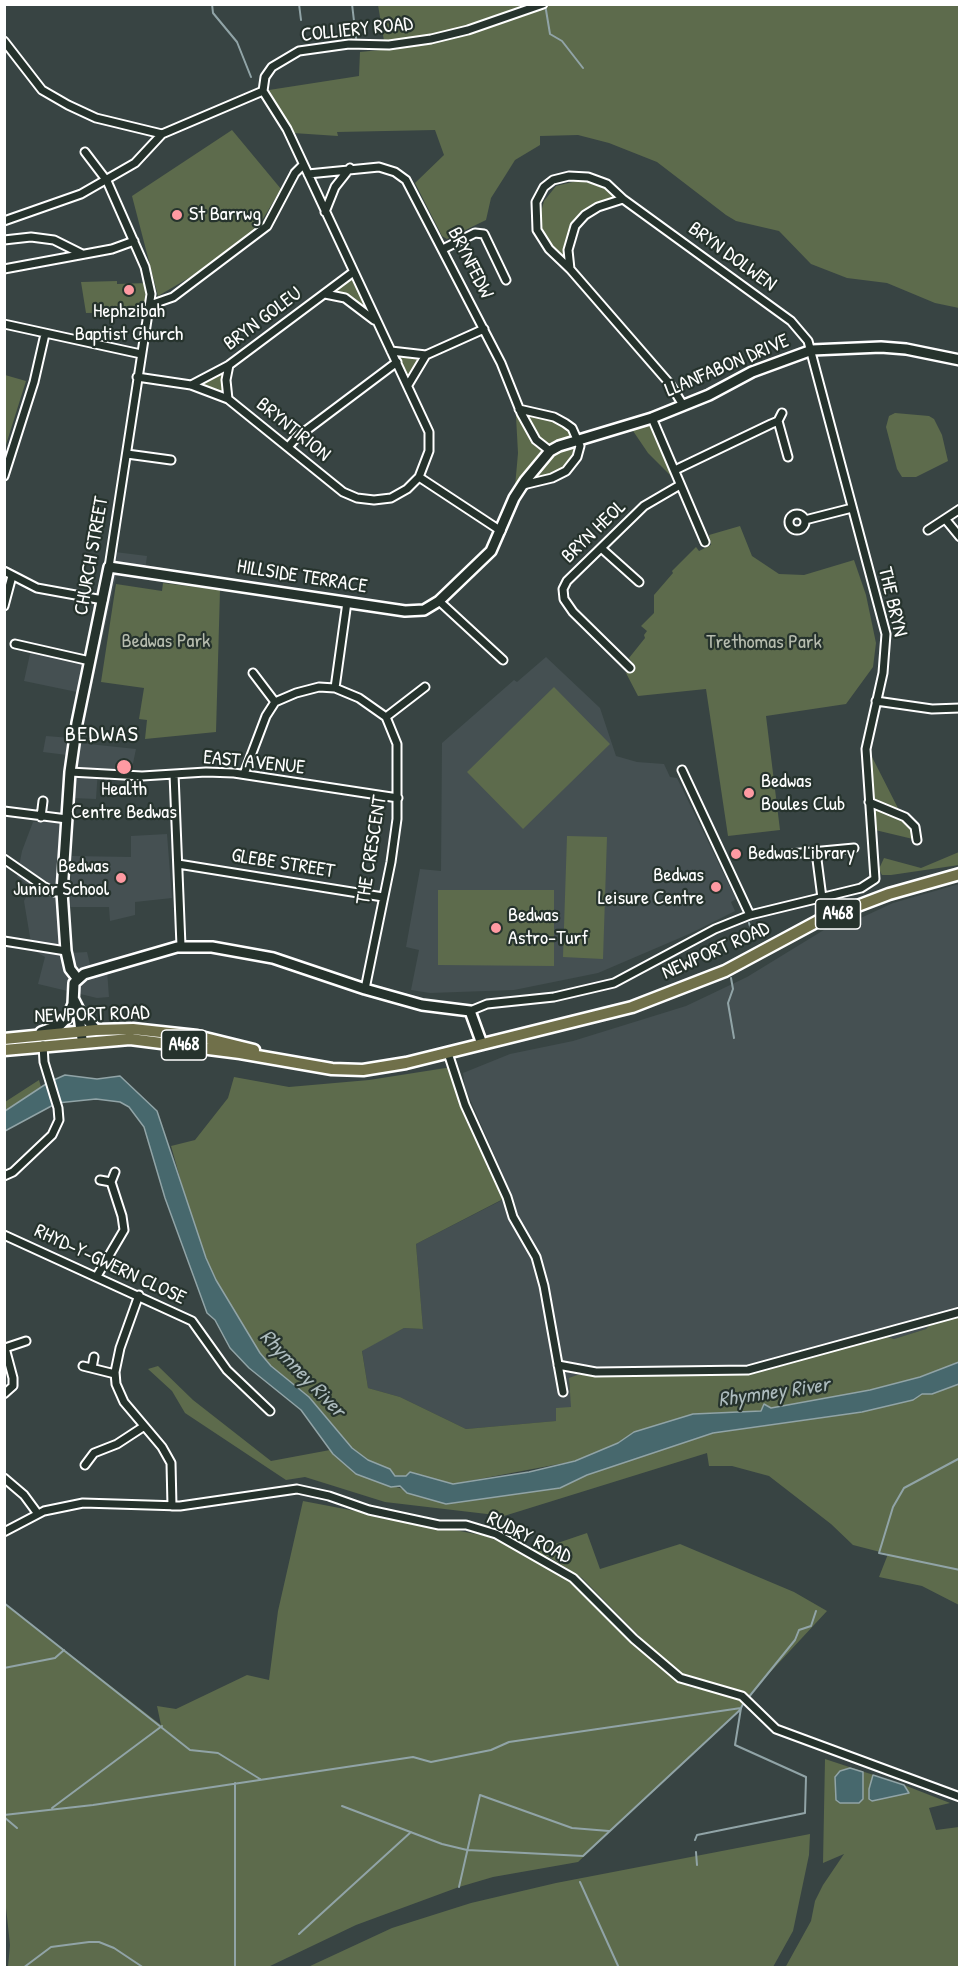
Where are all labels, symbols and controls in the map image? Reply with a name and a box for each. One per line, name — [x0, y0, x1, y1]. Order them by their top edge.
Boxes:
street label: COLLIERY ROAD — [300, 12, 414, 48]
place label: St Barrwg — [189, 203, 261, 227]
marker: St Barrwg — [170, 208, 184, 222]
street label: BRYN DOLWEN — [683, 217, 781, 297]
street label: BRYNFEDW — [442, 223, 498, 303]
street label: BRYN GOLEU — [219, 282, 307, 356]
marker: Hephzibah Baptist Church — [122, 283, 136, 297]
place label: Hephzibah Baptist Church — [75, 300, 183, 347]
street label: LLANFABON DRIVE — [661, 329, 793, 403]
street label: BRYNTIRION — [251, 393, 335, 467]
street label: CHURCH STREET — [70, 495, 114, 617]
street label: BRYN HEOL — [557, 496, 631, 568]
street label: HILLSIDE TERRACE — [235, 555, 369, 599]
street label: THE BRYN — [872, 565, 912, 639]
park label: Bedwas Park — [122, 630, 210, 654]
park label: Trethomas Park — [706, 631, 822, 655]
district label: BEDWAS — [65, 722, 139, 748]
street label: EAST AVENUE — [202, 746, 306, 780]
marker: Health Centre Bedwas — [115, 758, 133, 776]
place label: Bedwas Boules Club — [761, 770, 845, 817]
place label: Health Centre Bedwas — [71, 778, 177, 825]
marker: Bedwas Boules Club — [742, 786, 756, 800]
street label: THE CRESCENT — [352, 794, 392, 906]
place label: Bedwas Library — [748, 842, 855, 866]
street label: GLEBE STREET — [230, 844, 336, 884]
marker: Bedwas Library — [729, 847, 743, 861]
place label: Bedwas Junior School — [13, 855, 109, 902]
place label: Bedwas Leisure Centre — [598, 864, 704, 911]
marker: Bedwas Junior School — [114, 871, 128, 885]
marker: Bedwas Leisure Centre — [709, 880, 723, 894]
road number: A468 — [816, 899, 860, 929]
place label: Bedwas Astro-Turf — [508, 904, 588, 951]
street label: NEWPORT ROAD — [659, 917, 773, 985]
marker: Bedwas Astro-Turf — [489, 921, 503, 935]
street label: NEWPORT ROAD — [34, 1001, 150, 1029]
road number: A468 — [162, 1030, 207, 1060]
street label: RHYD-Y-GWERN CLOSE — [30, 1219, 190, 1311]
water label: Rhymney River — [254, 1325, 350, 1423]
water label: Rhymney River — [717, 1373, 831, 1413]
street label: RUDRY ROAD — [483, 1507, 575, 1569]

